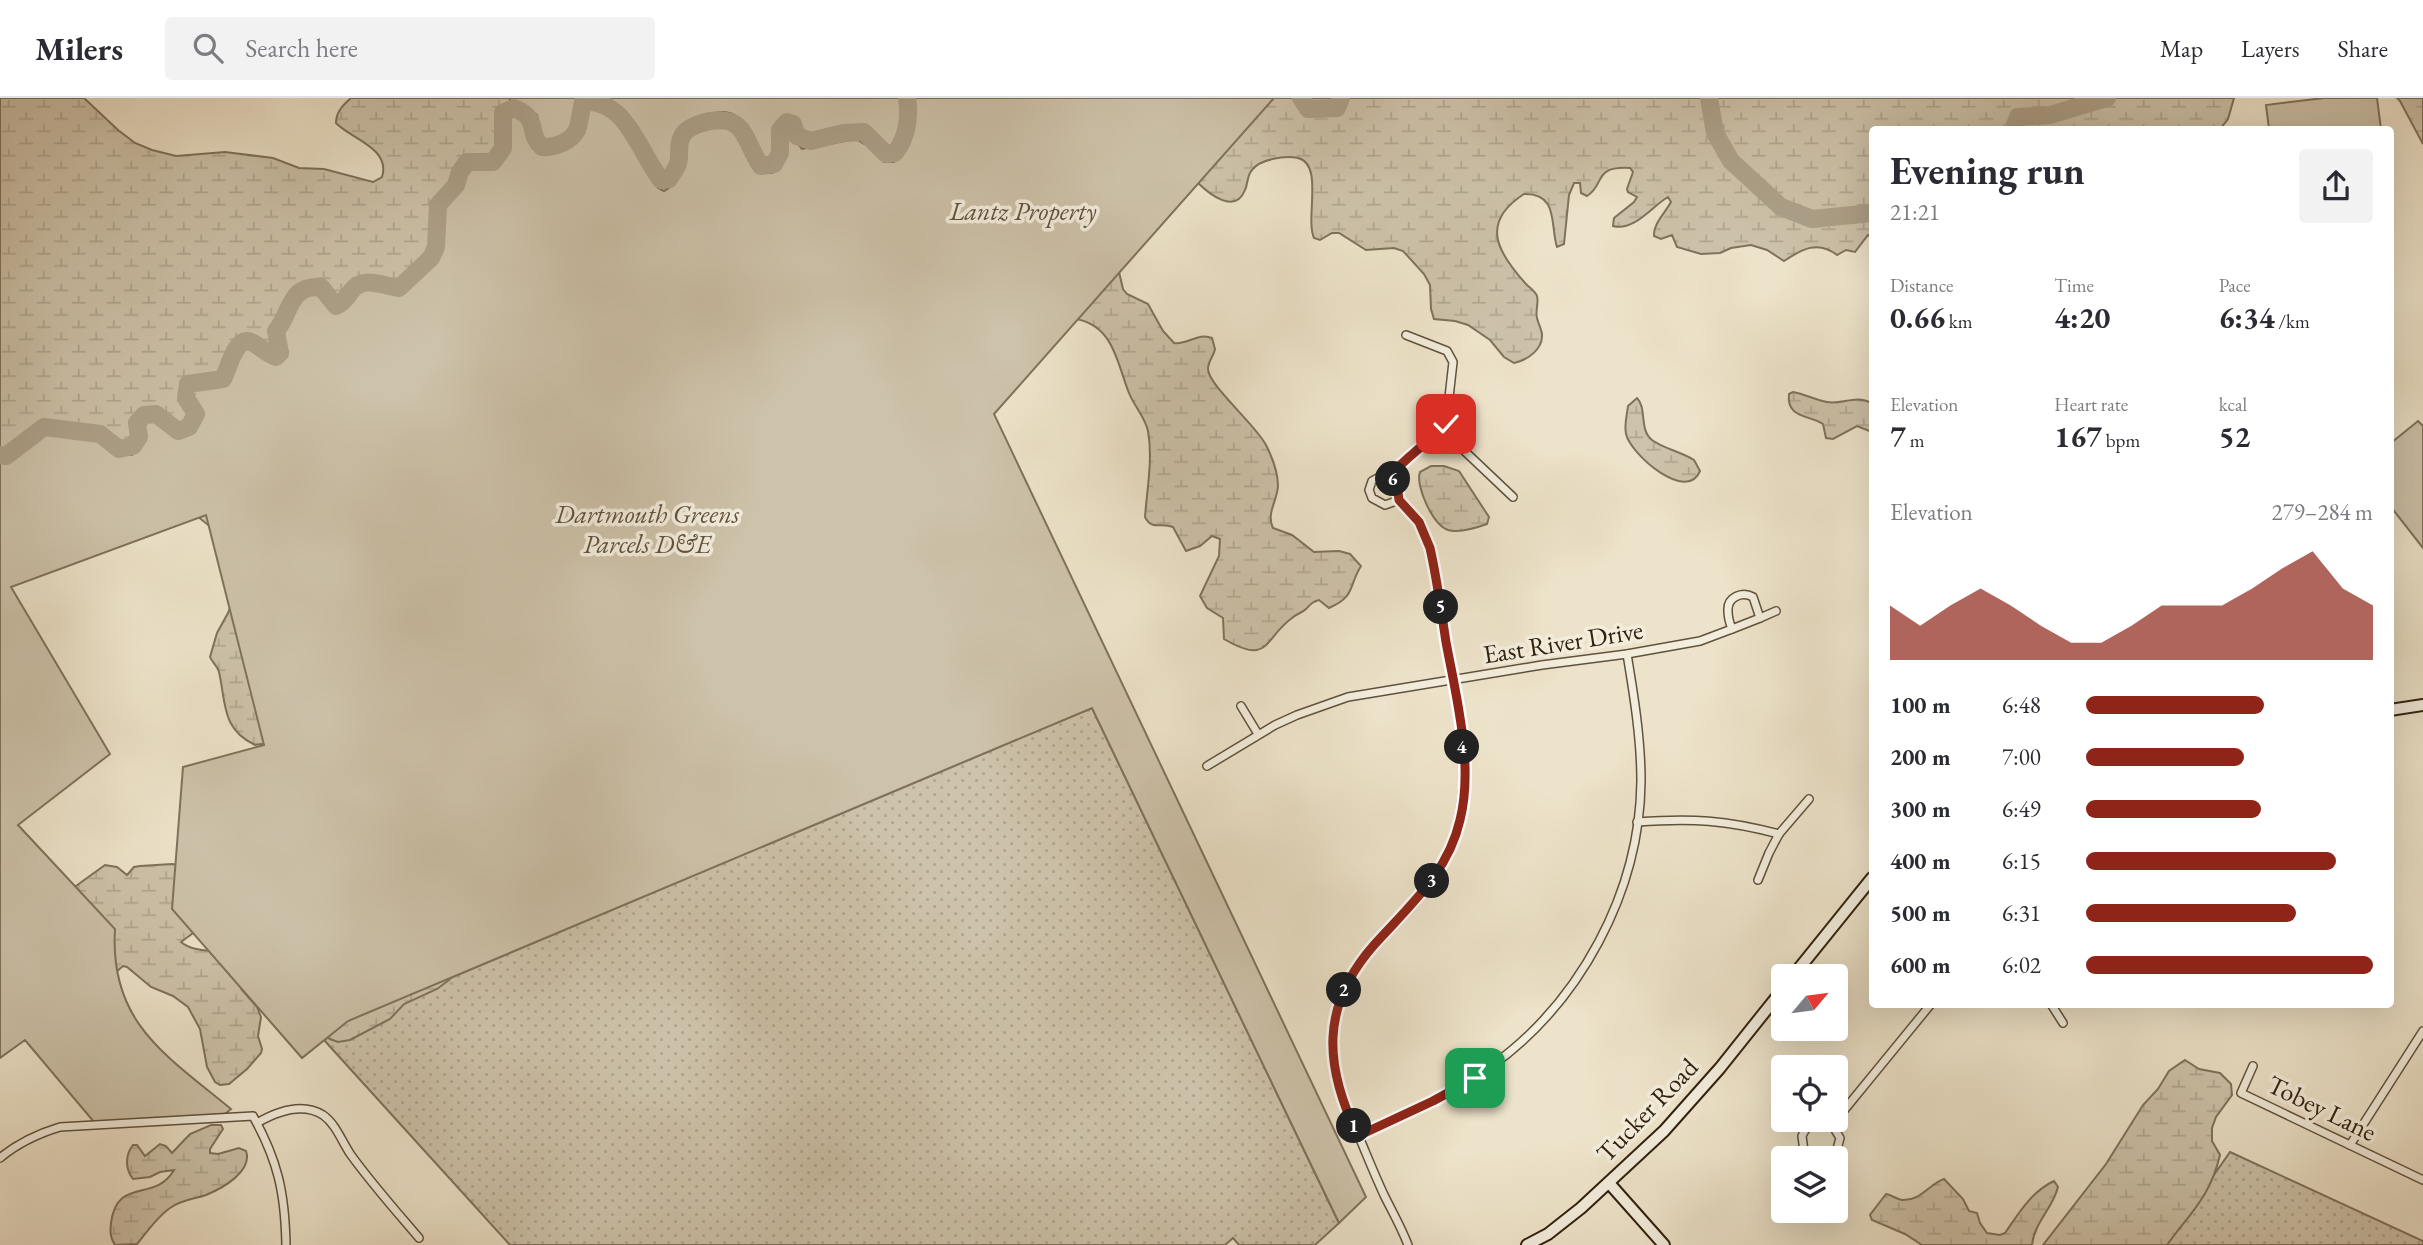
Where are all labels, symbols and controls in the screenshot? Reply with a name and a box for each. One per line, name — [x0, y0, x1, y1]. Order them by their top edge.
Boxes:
search box — [165, 17, 655, 80]
text: Milers — [35, 27, 123, 70]
icon: search — [189, 29, 227, 67]
text: Search here — [245, 31, 358, 65]
text: Map — [2160, 33, 2203, 64]
text: Layers — [2241, 33, 2300, 64]
text: Share — [2338, 33, 2388, 64]
text: Evening run — [1890, 146, 2085, 195]
button: share — [2299, 149, 2373, 223]
park label: Lantz Property — [948, 194, 1097, 228]
text: 21:21 — [1890, 197, 1940, 227]
text: Distance — [1890, 273, 1953, 298]
text: Time — [2054, 273, 2094, 298]
text: Pace — [2219, 273, 2251, 298]
text: 0.66 — [1890, 298, 1945, 337]
text: 4:20 — [2054, 298, 2110, 337]
text: 6:34 — [2219, 298, 2275, 337]
text: km — [1945, 309, 1973, 334]
text: /km — [2275, 309, 2310, 334]
text: Elevation — [1890, 392, 1958, 417]
text: Heart rate — [2054, 392, 2128, 417]
text: kcal — [2219, 392, 2247, 417]
pin — [1416, 394, 1476, 454]
icon: check — [1427, 405, 1465, 443]
text: 7 — [1890, 417, 1906, 456]
text: 167 — [2054, 417, 2102, 456]
text: 52 — [2219, 417, 2250, 456]
text: m — [1906, 428, 1924, 453]
text: bpm — [2102, 428, 2140, 453]
pin: 6 — [1376, 462, 1410, 496]
text: 6 — [1387, 466, 1398, 491]
park label: Dartmouth Greens Parcels D&E — [554, 497, 740, 561]
text: Elevation — [1890, 497, 1973, 527]
text: 279–284 m — [2272, 497, 2373, 527]
pin: 5 — [1424, 589, 1458, 624]
text: 5 — [1435, 594, 1446, 619]
street label: East River Drive — [1481, 613, 1645, 671]
text: 100 m — [1890, 690, 1951, 720]
text: 6:48 — [2002, 690, 2041, 720]
pin: 4 — [1444, 730, 1480, 764]
text: 4 — [1456, 734, 1467, 759]
text: 200 m — [1890, 742, 1951, 772]
text: 7:00 — [2002, 742, 2041, 772]
text: 300 m — [1890, 794, 1951, 824]
text: 6:49 — [2002, 794, 2041, 824]
text: 400 m — [1890, 846, 1951, 876]
text: 6:15 — [2002, 846, 2041, 876]
pin: 3 — [1414, 864, 1450, 898]
text: 3 — [1426, 868, 1437, 893]
text: 500 m — [1890, 898, 1951, 928]
text: 6:31 — [2002, 898, 2041, 928]
text: 600 m — [1890, 950, 1951, 980]
text: 6:02 — [2002, 950, 2041, 980]
north arrow — [1771, 964, 1848, 1041]
map controls — [1771, 964, 1848, 1223]
pin: 2 — [1326, 972, 1362, 1008]
text: 2 — [1338, 977, 1349, 1002]
pin — [1445, 1048, 1505, 1108]
street label: Tucker Road — [1589, 1050, 1706, 1169]
button: locate — [1771, 1055, 1848, 1132]
icon: arrive — [1456, 1059, 1494, 1097]
street label: Tobey Lane — [2262, 1067, 2382, 1149]
pin: 1 — [1336, 1108, 1372, 1144]
text: 1 — [1348, 1113, 1359, 1138]
button: layers — [1771, 1146, 1848, 1223]

